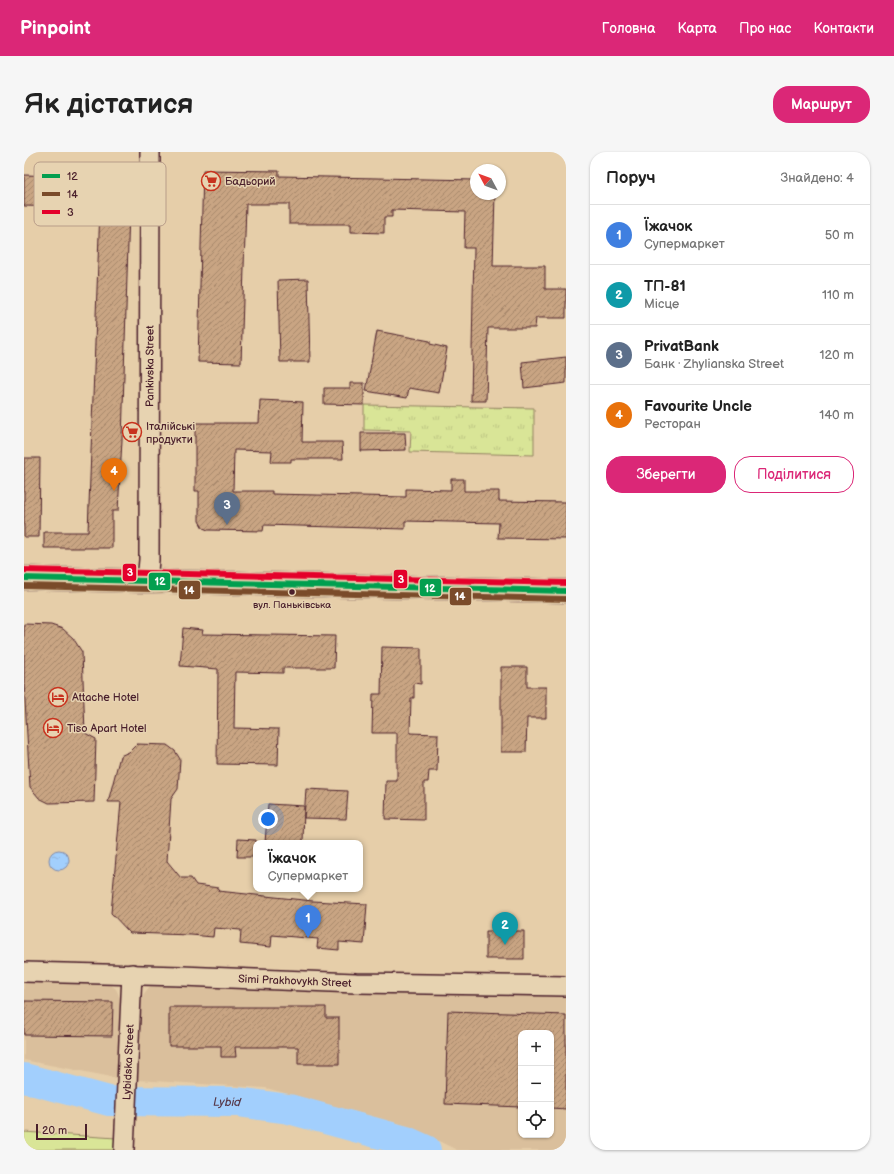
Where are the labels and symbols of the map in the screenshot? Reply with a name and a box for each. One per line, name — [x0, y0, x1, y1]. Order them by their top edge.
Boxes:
legend — [34, 162, 166, 226]
north arrow — [470, 164, 506, 200]
text: 12 — [67, 170, 78, 183]
supermarket icon: Бадьорий — [200, 170, 222, 192]
place label: Бадьорий — [225, 175, 276, 188]
text: 14 — [67, 188, 78, 201]
text: 3 — [67, 206, 74, 219]
street label: Pankivska Street — [143, 325, 157, 407]
place label: Італійські продукти — [146, 420, 195, 446]
supermarket icon: Італійські продукти — [121, 421, 143, 443]
pin: 4 — [101, 458, 127, 491]
pin: 3 — [214, 492, 240, 525]
line badge: 3 — [122, 563, 137, 582]
text: 3 — [127, 566, 134, 579]
line badge: 3 — [393, 569, 408, 589]
line badge: 12 — [148, 572, 171, 591]
text: 3 — [398, 573, 405, 586]
text: 12 — [154, 575, 166, 588]
line badge: 12 — [419, 578, 442, 597]
line badge: 14 — [178, 580, 201, 600]
text: 12 — [424, 582, 436, 595]
text: 14 — [183, 584, 195, 597]
marker: вул. Паньківська — [287, 587, 297, 597]
line badge: 14 — [449, 587, 472, 606]
text: 14 — [454, 590, 466, 603]
place label: вул. Паньківська — [253, 599, 331, 611]
hotel icon: Attache Hotel — [47, 686, 69, 708]
place label: Attache Hotel — [72, 691, 139, 704]
hotel icon: Tiso Apart Hotel — [42, 717, 64, 739]
place label: Tiso Apart Hotel — [67, 722, 146, 735]
your location — [258, 809, 278, 829]
pin: 1 — [295, 905, 321, 938]
pin: 2 — [492, 912, 518, 945]
street label: Simi Prakhovykh Street — [238, 972, 352, 990]
street label: Lybidska Street — [120, 1023, 137, 1100]
water label: Lybid — [213, 1095, 243, 1111]
scale bar — [36, 1122, 87, 1141]

